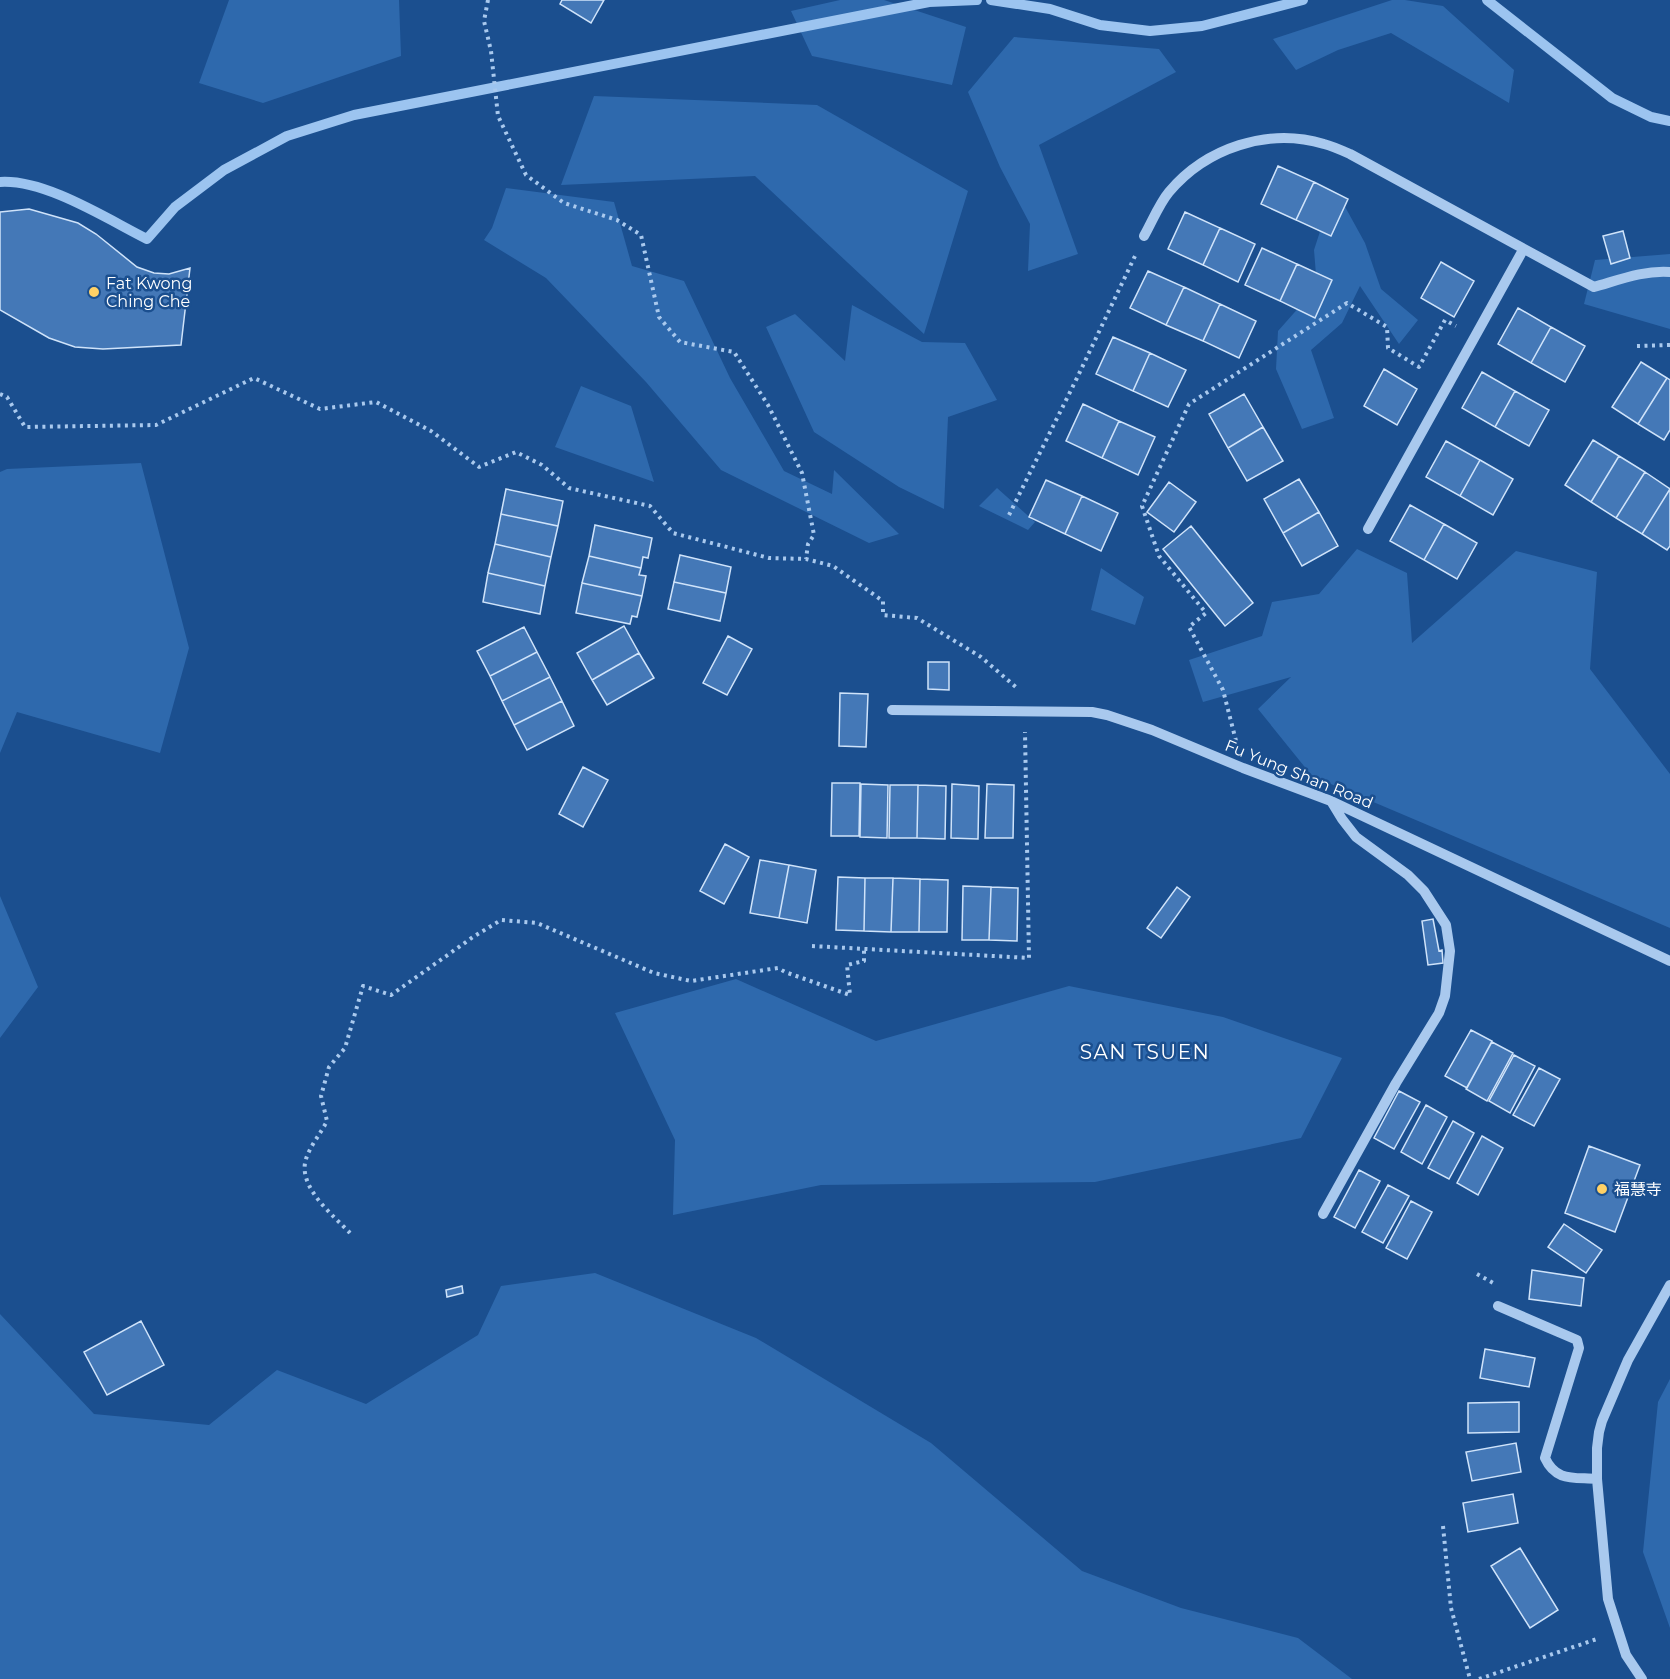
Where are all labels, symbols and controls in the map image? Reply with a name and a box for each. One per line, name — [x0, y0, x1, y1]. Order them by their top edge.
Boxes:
place label: Fat Kwong Ching Che — [106, 274, 192, 311]
marker: Fat Kwong Ching Che — [87, 285, 101, 299]
street label: Fu Yung Shan Road — [1222, 736, 1376, 812]
district label: SAN TSUEN — [1080, 1040, 1210, 1064]
place label: 福慧寺 — [1614, 1180, 1662, 1199]
marker: 福慧寺 — [1595, 1182, 1609, 1196]

